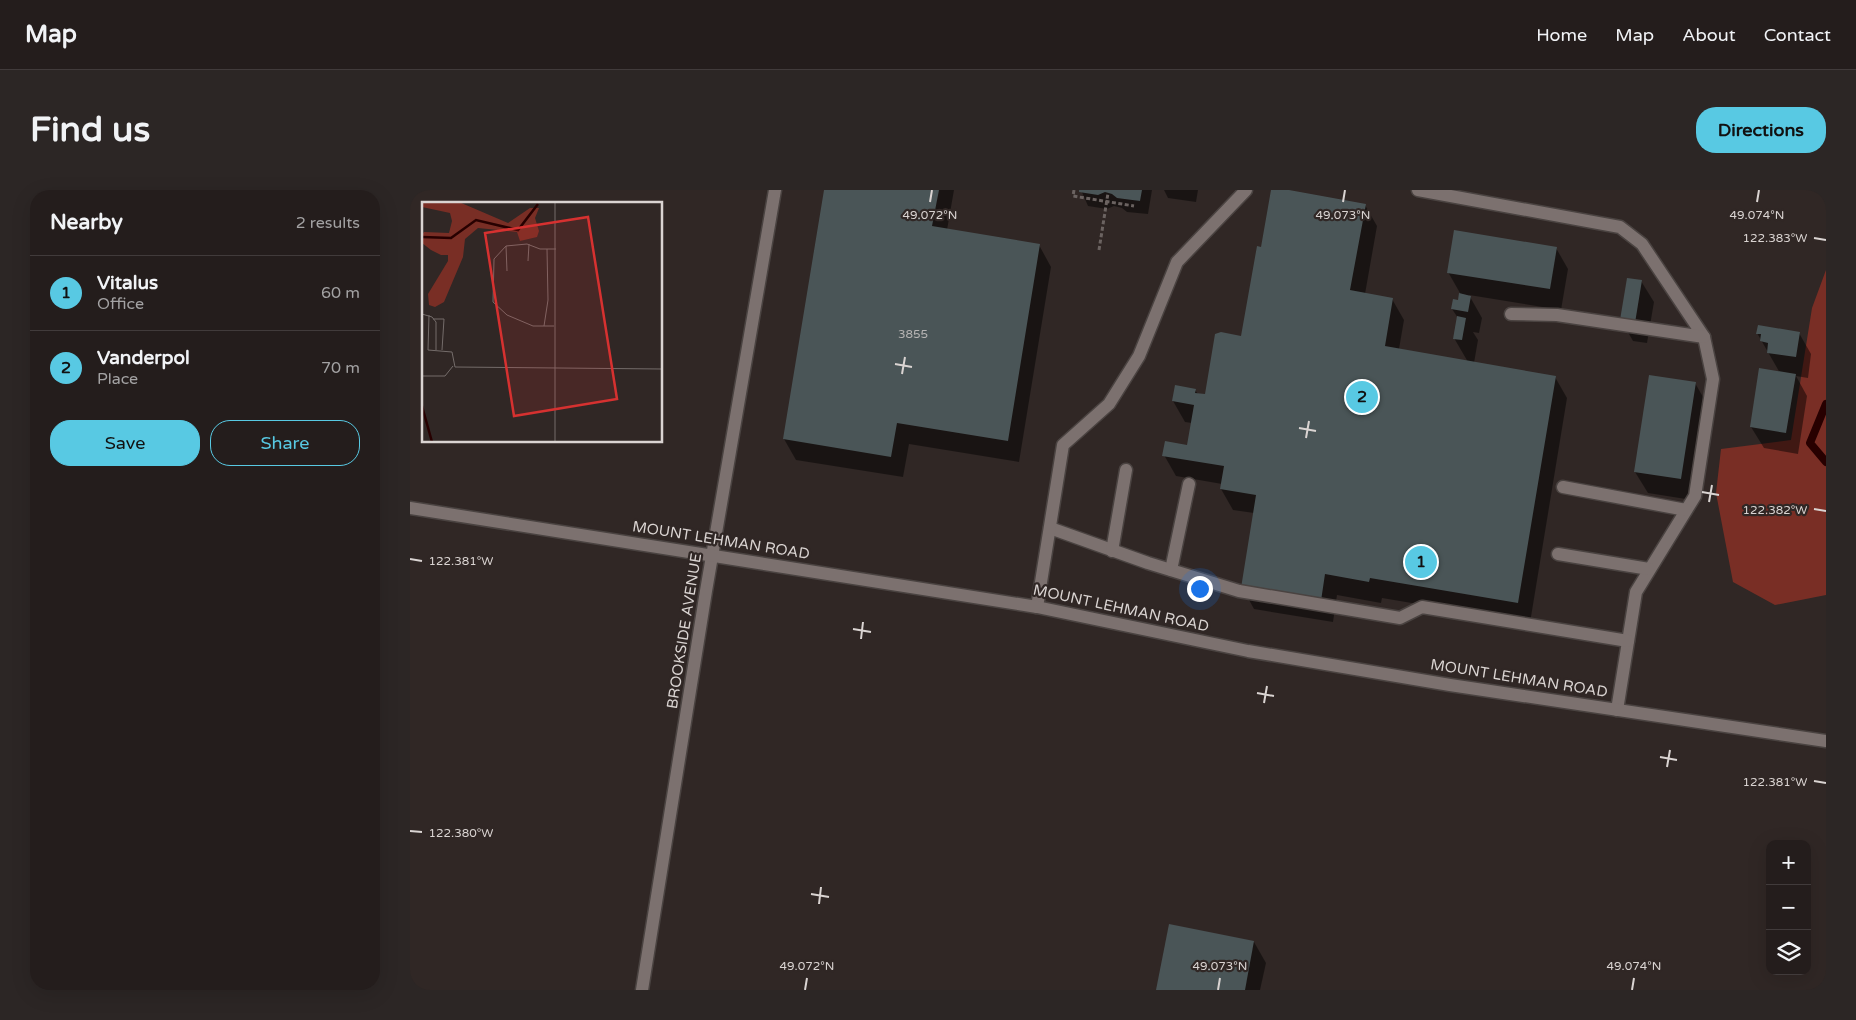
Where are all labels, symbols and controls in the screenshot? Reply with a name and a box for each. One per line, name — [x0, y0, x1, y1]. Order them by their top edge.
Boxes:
text: Map — [25, 20, 77, 49]
text: Home — [1536, 24, 1587, 46]
text: Map — [1615, 24, 1654, 46]
text: About — [1682, 24, 1736, 46]
text: Contact — [1764, 24, 1831, 46]
button: Directions — [1696, 107, 1826, 153]
text: Find us — [30, 109, 150, 151]
inset map — [422, 202, 662, 442]
text: 49.072°N — [903, 208, 957, 222]
text: 49.073°N — [1316, 208, 1370, 222]
text: 49.074°N — [1730, 208, 1784, 222]
text: Nearby — [50, 210, 123, 235]
text: 2 results — [296, 213, 360, 233]
text: 122.383°W — [1742, 231, 1808, 245]
text: Vitalus — [97, 272, 158, 294]
text: 1 — [61, 283, 71, 303]
text: 60 m — [321, 283, 360, 303]
text: Office — [97, 294, 144, 314]
house number: 3855 — [898, 327, 928, 341]
text: Vanderpol — [97, 347, 190, 369]
text: 2 — [61, 358, 71, 378]
text: 70 m — [321, 358, 360, 378]
text: Place — [97, 369, 138, 389]
pin: 2 — [1346, 378, 1378, 416]
button: Save — [50, 420, 200, 466]
button: Share — [210, 420, 360, 466]
text: 122.382°W — [1742, 503, 1808, 517]
street label: MOUNT LEHMAN ROAD — [631, 517, 811, 563]
pin: 1 — [1405, 543, 1437, 581]
street label: BROOKSIDE AVENUE — [663, 552, 705, 710]
text: 122.381°W — [428, 554, 494, 568]
your location — [1187, 576, 1213, 602]
street label: MOUNT LEHMAN ROAD — [1031, 581, 1211, 635]
street label: MOUNT LEHMAN ROAD — [1429, 655, 1609, 701]
text: 122.381°W — [1742, 775, 1808, 789]
text: 122.380°W — [428, 826, 494, 840]
map controls — [1766, 840, 1811, 975]
button: + — [1766, 840, 1811, 885]
button: − — [1766, 885, 1811, 930]
button: layers — [1766, 930, 1811, 975]
text: 49.072°N — [780, 959, 834, 973]
text: 49.073°N — [1193, 959, 1247, 973]
text: 49.074°N — [1607, 959, 1661, 973]

